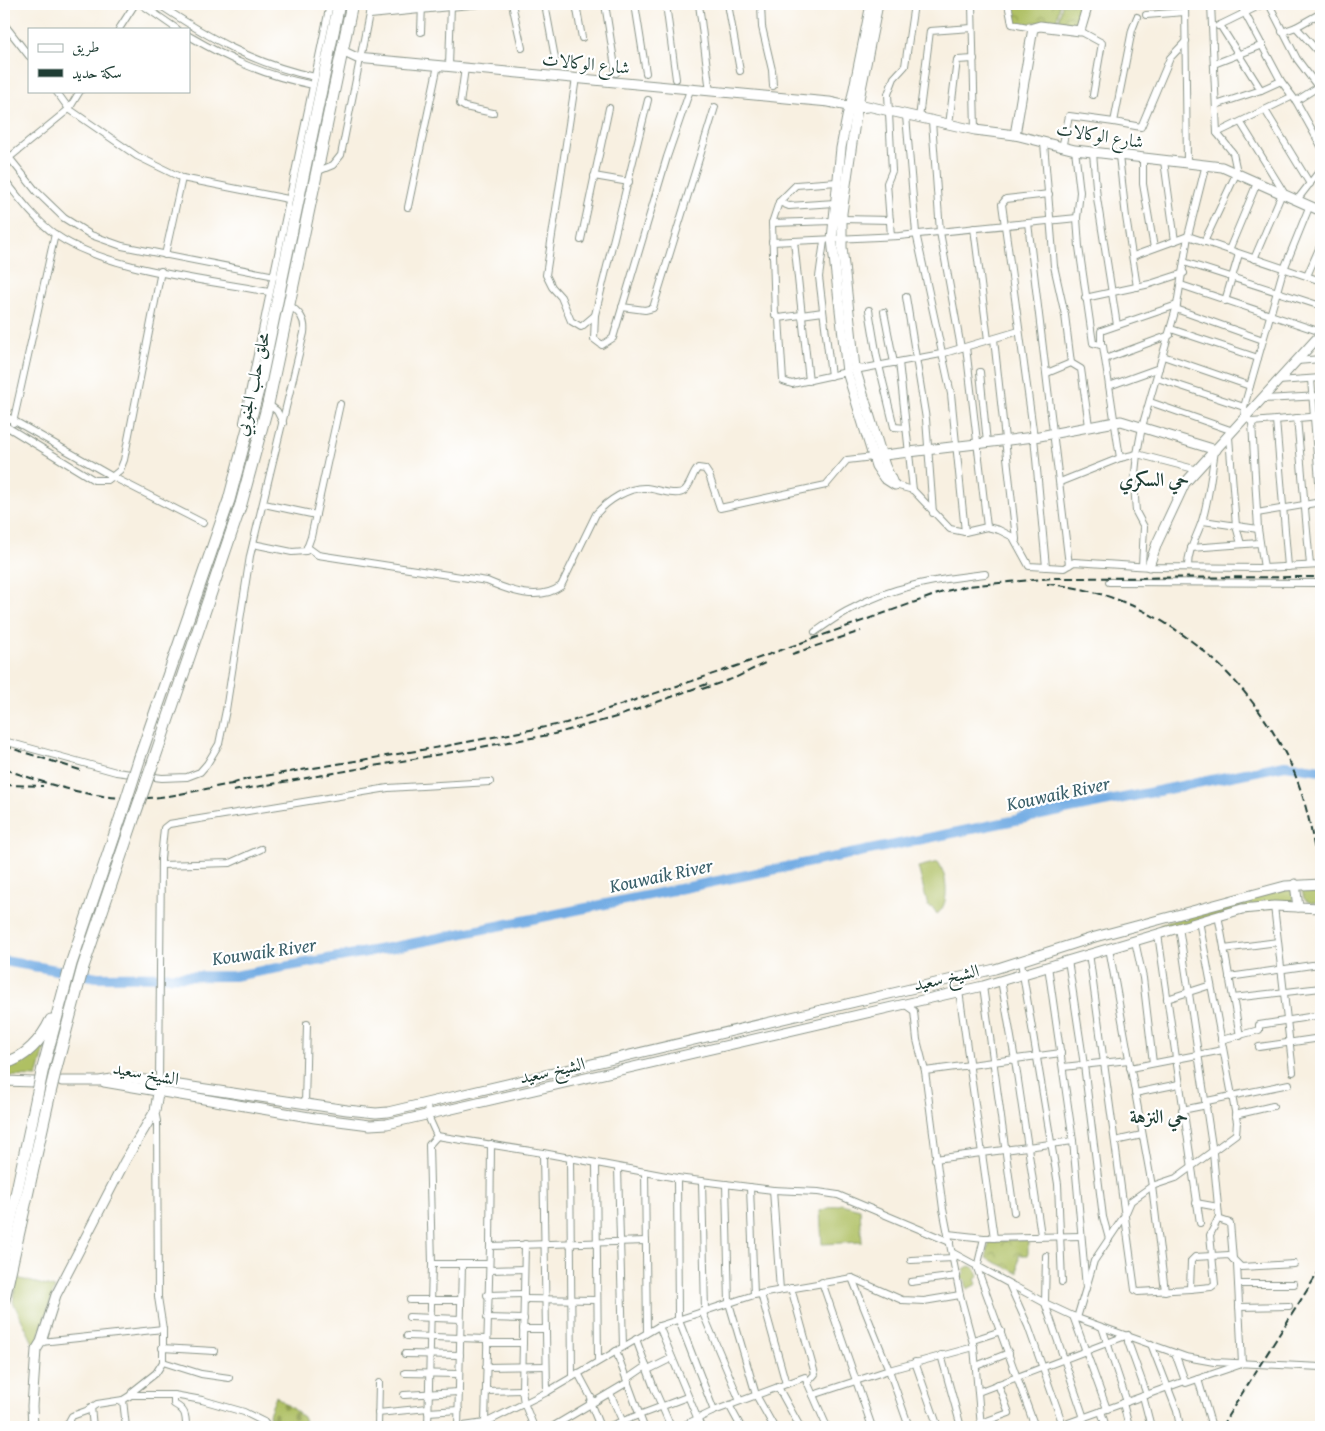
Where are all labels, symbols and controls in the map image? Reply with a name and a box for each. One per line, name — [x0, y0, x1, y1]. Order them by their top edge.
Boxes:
legend — [28, 28, 190, 92]
text: طريق — [72, 36, 99, 57]
street label: شارع الوكالات — [541, 45, 631, 83]
text: سكة حديد — [72, 62, 122, 83]
street label: شارع الوكالات — [1054, 115, 1146, 157]
street label: محلق حلب الجنوبي — [227, 329, 279, 439]
district label: حي السكري — [1119, 465, 1189, 495]
water label: Kouwaik River — [1003, 768, 1113, 818]
water label: Kouwaik River — [606, 850, 716, 900]
water label: Kouwaik River — [209, 930, 319, 972]
street label: الشيخ سعيد — [910, 956, 982, 1001]
street label: الشيخ سعيد — [516, 1049, 588, 1094]
street label: الشيخ سعيد — [110, 1054, 181, 1095]
district label: حي النزهة — [1130, 1102, 1188, 1132]

